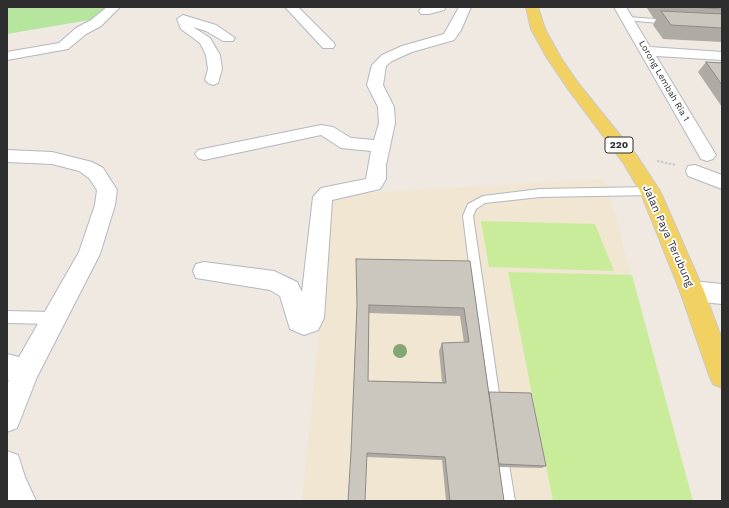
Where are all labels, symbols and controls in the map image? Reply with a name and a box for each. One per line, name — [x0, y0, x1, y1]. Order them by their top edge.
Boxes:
street label: Lorong Lembah Ria 1 — [636, 39, 692, 123]
road number: 220 — [605, 137, 633, 153]
street label: Jalan Paya Terubung — [640, 183, 696, 289]

